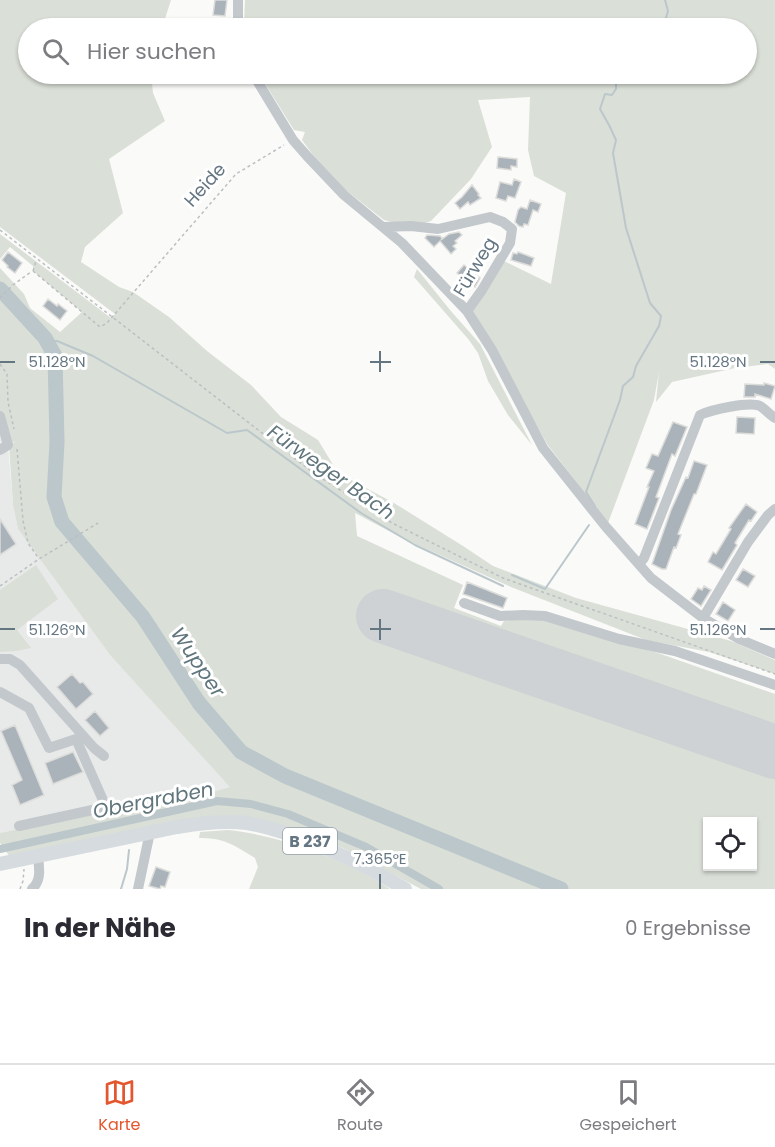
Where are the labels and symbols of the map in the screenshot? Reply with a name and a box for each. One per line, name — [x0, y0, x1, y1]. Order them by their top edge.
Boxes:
street label: Heide — [178, 157, 231, 212]
street label: Fürweg — [447, 232, 502, 301]
text: 51.128°N — [29, 351, 85, 372]
text: 51.128°N — [690, 351, 746, 372]
water label: Fürweger Bach — [262, 418, 400, 526]
text: 51.126°N — [28, 619, 86, 640]
text: 51.126°N — [689, 619, 747, 640]
water label: Wupper — [164, 621, 232, 703]
water label: Obergraben — [90, 775, 216, 825]
road number: B 237 — [283, 828, 337, 854]
text: 7.365°E — [354, 848, 406, 869]

